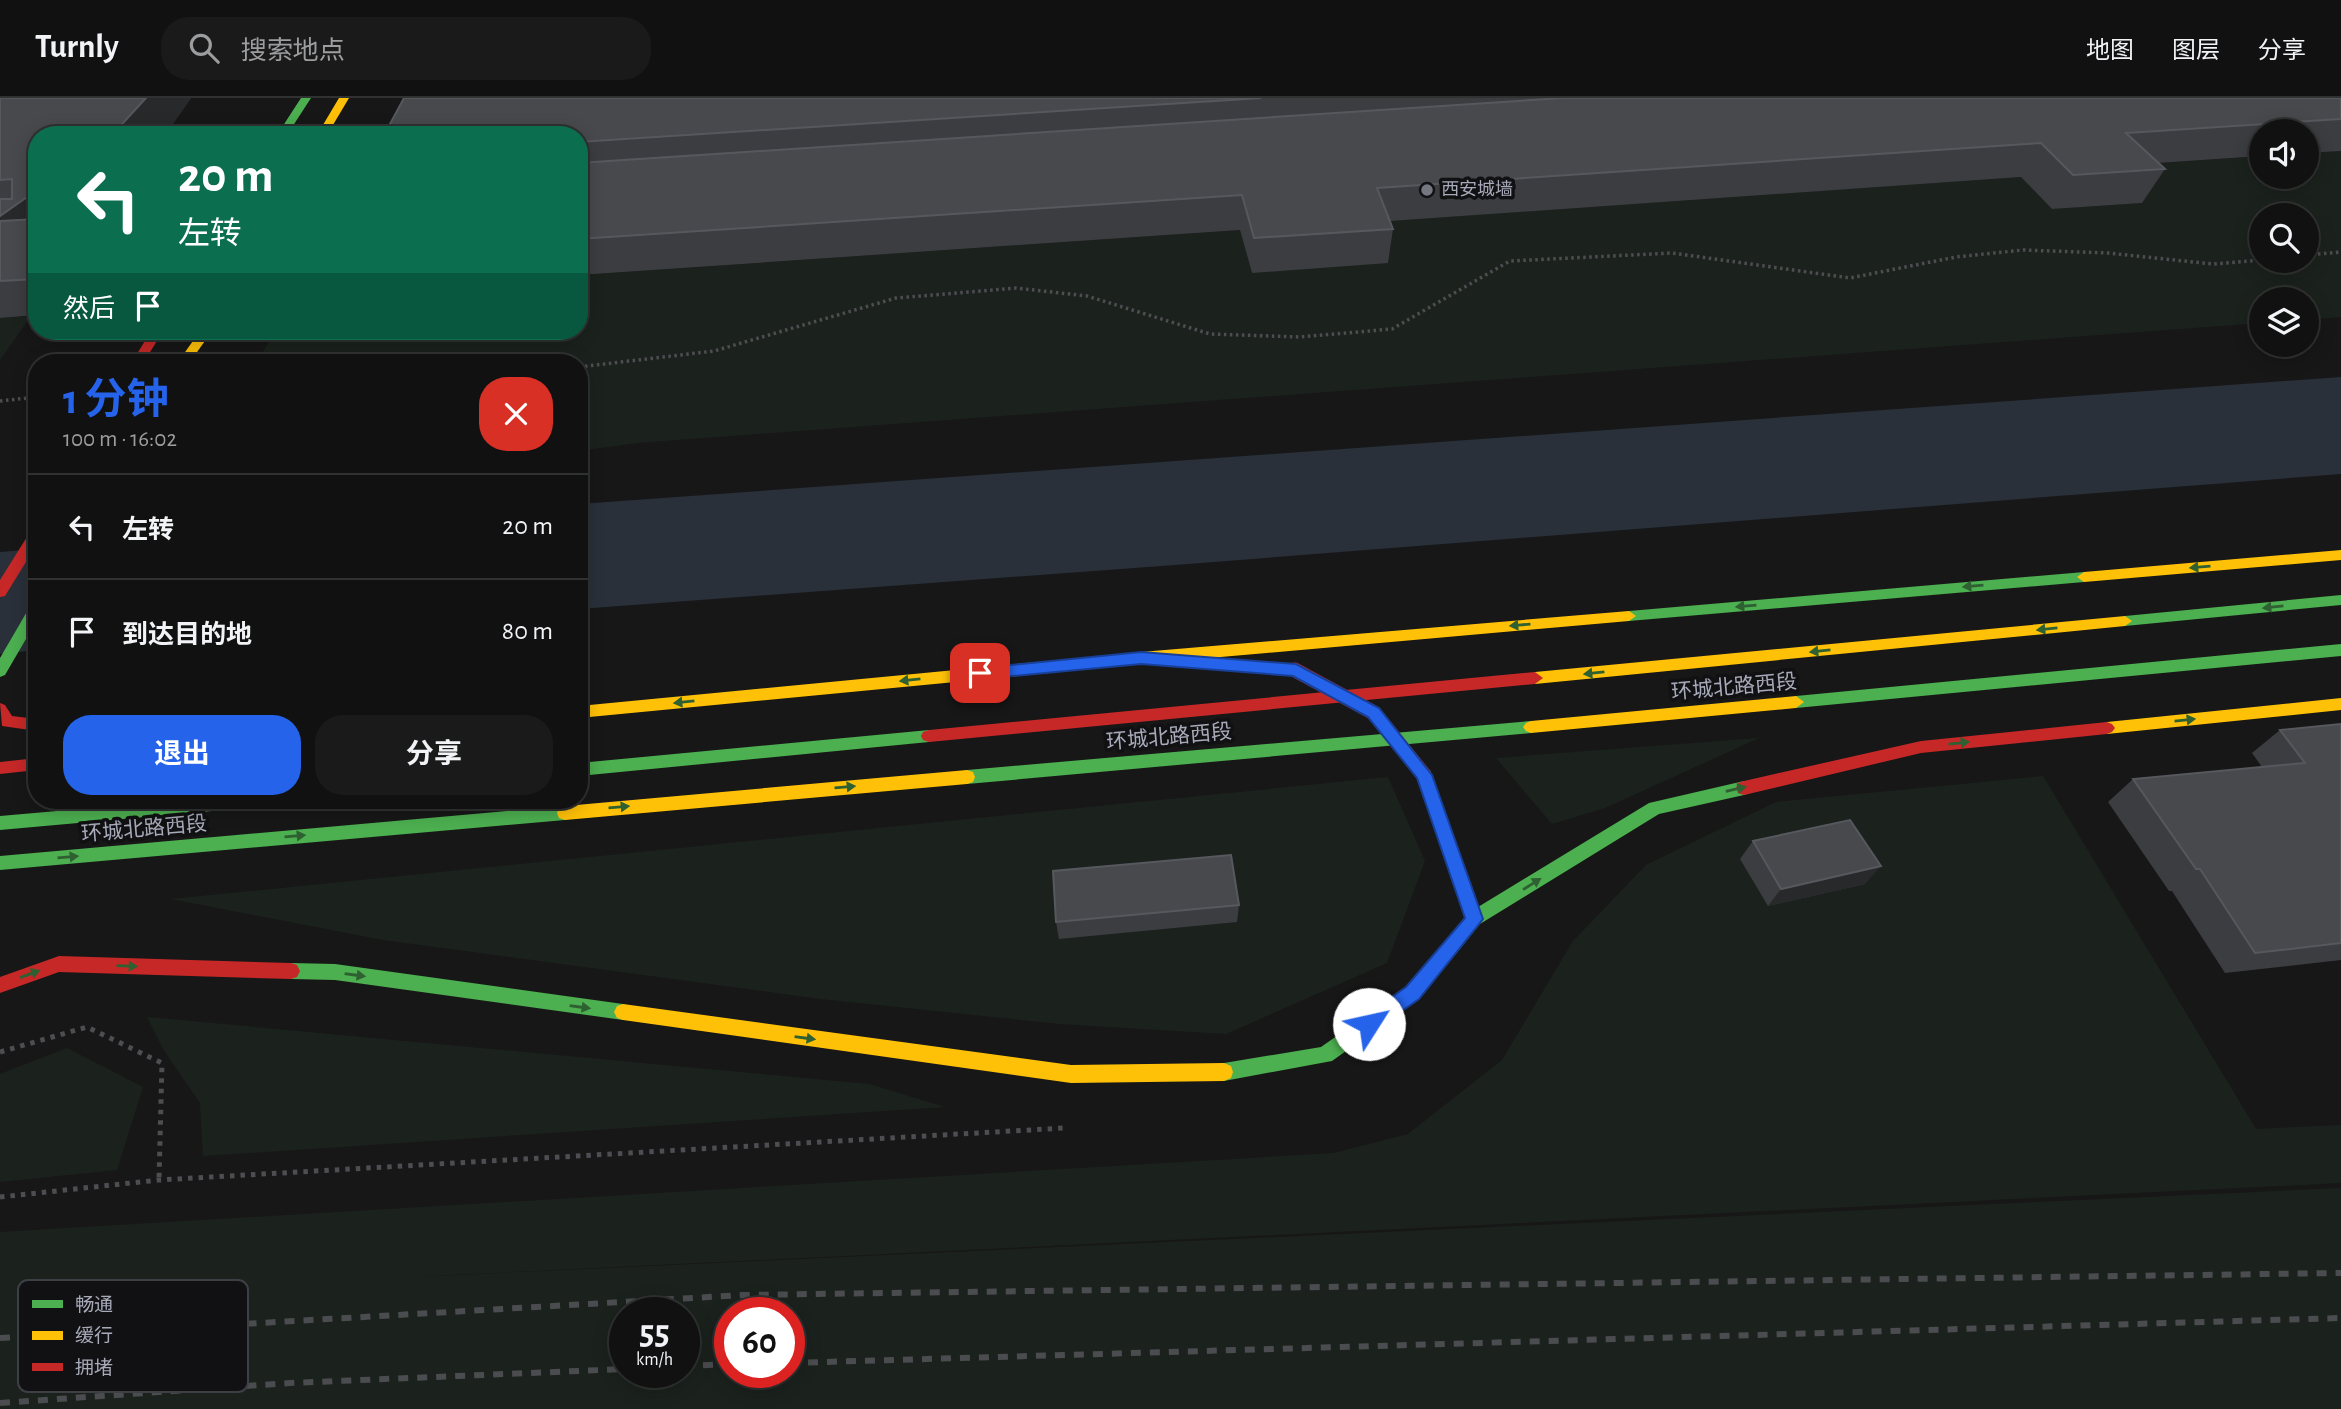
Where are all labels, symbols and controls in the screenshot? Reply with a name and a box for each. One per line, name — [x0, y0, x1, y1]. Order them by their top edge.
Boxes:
search box — [161, 17, 651, 80]
icon: search — [185, 29, 223, 67]
text: Turnly — [35, 31, 119, 64]
text: 搜索地点 — [241, 38, 345, 64]
text: 地图 — [2086, 39, 2134, 63]
text: 图层 — [2172, 39, 2220, 63]
text: 分享 — [2258, 39, 2306, 63]
map controls — [2249, 119, 2319, 357]
button: sound — [2249, 119, 2319, 189]
text: 20 m — [178, 152, 274, 201]
icon: left — [63, 154, 154, 245]
place label: 西安城墙 — [1441, 179, 1513, 199]
marker: 西安城墙 — [1419, 182, 1435, 198]
button: search — [2249, 203, 2319, 273]
text: 左转 — [178, 218, 242, 250]
icon: arrive — [129, 287, 167, 325]
button: layers — [2249, 287, 2319, 357]
text: 然后 — [63, 296, 115, 322]
button: close — [479, 377, 553, 451]
text: 1 分钟 — [63, 379, 168, 421]
text: 100 m · 16:02 — [63, 428, 177, 451]
icon: left — [63, 508, 101, 546]
text: 20 m — [502, 513, 553, 539]
text: 左转 — [122, 517, 174, 543]
one-way arrow — [2189, 562, 2211, 573]
one-way arrow — [1962, 581, 1984, 592]
one-way arrow — [1735, 601, 1757, 612]
one-way arrow — [2262, 602, 2284, 613]
icon: arrive — [63, 613, 101, 651]
text: 80 m — [502, 618, 553, 644]
one-way arrow — [1509, 620, 1531, 631]
text: 到达目的地 — [122, 622, 252, 648]
one-way arrow — [2035, 624, 2057, 635]
pin — [950, 643, 1010, 703]
one-way arrow — [1809, 646, 1831, 657]
icon: arrive — [961, 654, 999, 692]
one-way arrow — [1583, 668, 1605, 679]
street label: 环城北路西段 — [1670, 670, 1798, 703]
one-way arrow — [899, 675, 921, 686]
one-way arrow — [673, 697, 695, 708]
one-way arrow — [2174, 714, 2196, 725]
button: 退出 — [63, 715, 301, 795]
button: 分享 — [315, 715, 553, 795]
street label: 环城北路西段 — [1105, 720, 1233, 753]
one-way arrow — [1948, 737, 1970, 748]
one-way arrow — [835, 781, 857, 792]
one-way arrow — [1725, 783, 1747, 794]
one-way arrow — [608, 801, 630, 812]
street label: 环城北路西段 — [80, 812, 208, 845]
one-way arrow — [284, 830, 306, 841]
one-way arrow — [57, 851, 79, 862]
one-way arrow — [1523, 877, 1542, 890]
one-way arrow — [117, 960, 139, 971]
one-way arrow — [19, 968, 40, 979]
one-way arrow — [344, 970, 366, 981]
position arrow — [1332, 987, 1406, 1061]
one-way arrow — [569, 1001, 591, 1012]
one-way arrow — [794, 1032, 816, 1043]
legend — [18, 1280, 248, 1392]
text: 畅通 — [75, 1295, 113, 1315]
speed limit sign: 60 — [714, 1297, 805, 1388]
text: 55 — [639, 1316, 670, 1351]
text: 缓行 — [75, 1325, 113, 1346]
text: km/h — [636, 1351, 673, 1369]
text: 拥堵 — [75, 1357, 113, 1378]

